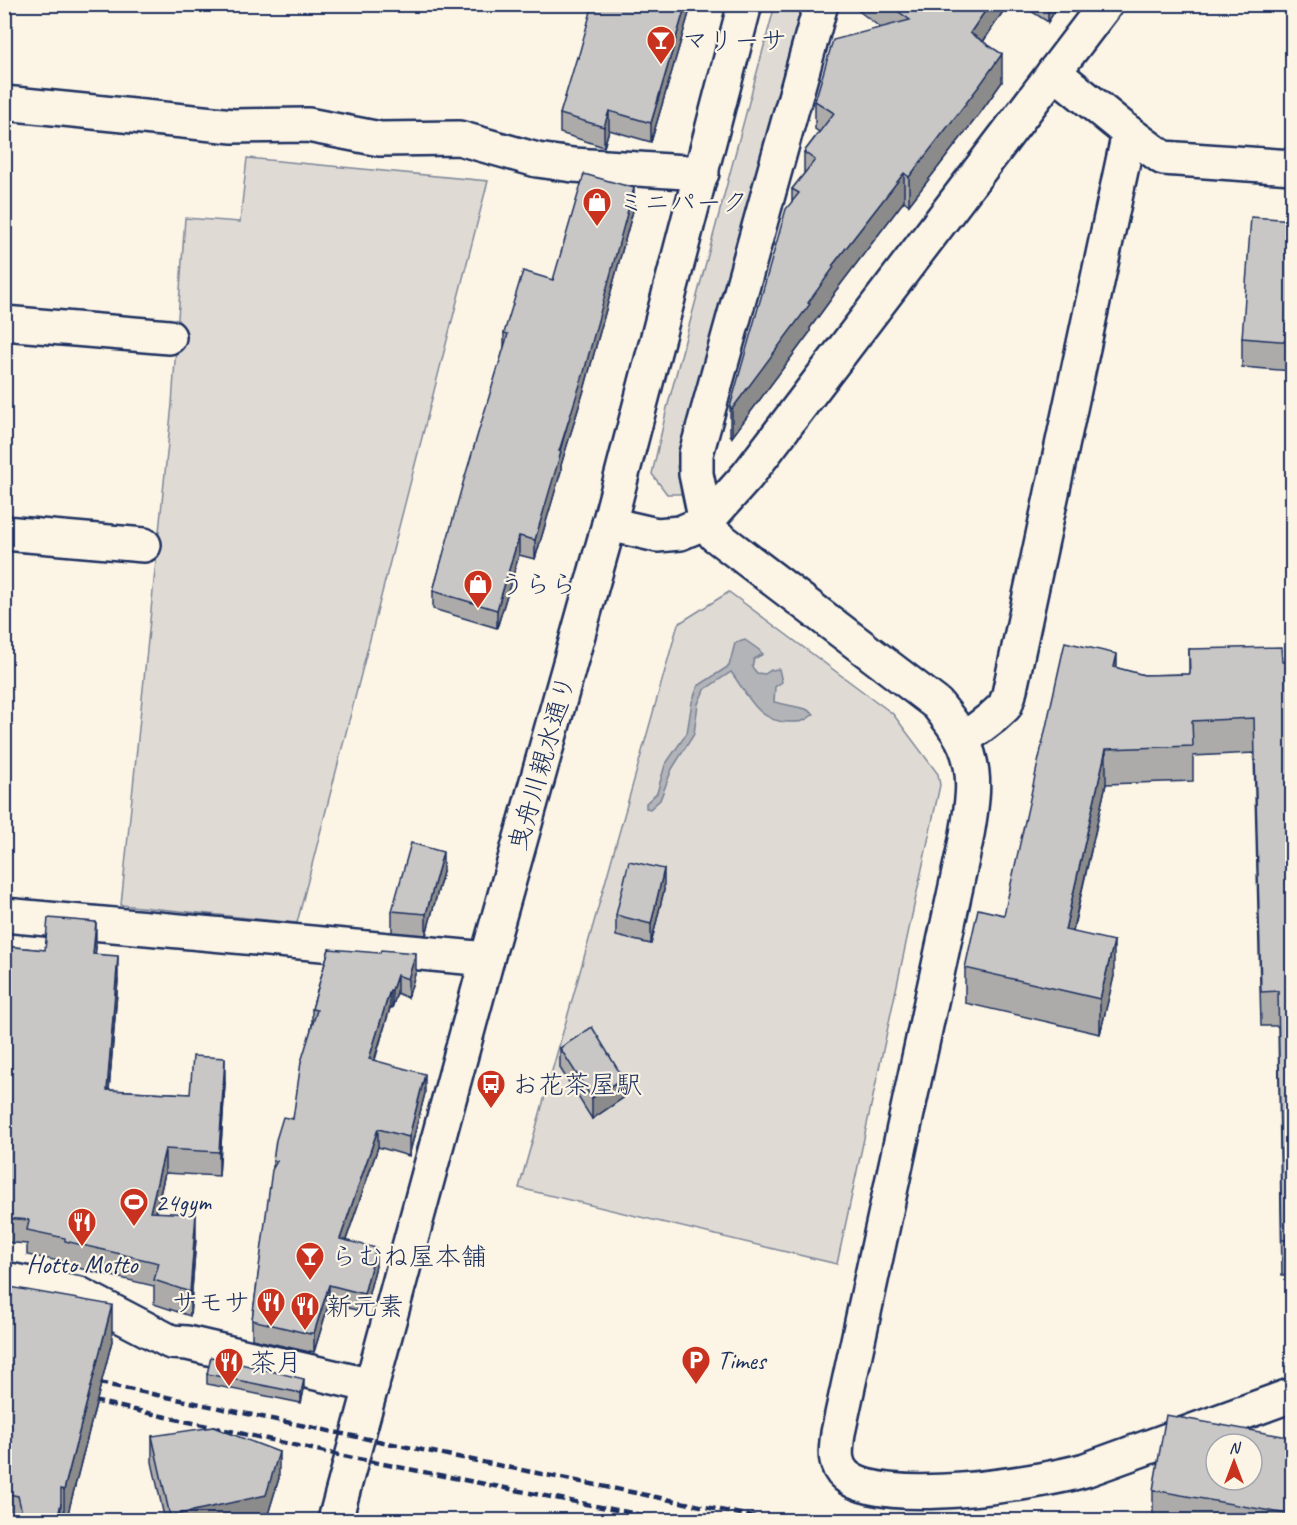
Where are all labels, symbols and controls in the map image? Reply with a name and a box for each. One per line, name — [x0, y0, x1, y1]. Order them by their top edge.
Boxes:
bar icon: マリーサ — [645, 24, 677, 66]
place label: マリーサ — [682, 24, 787, 57]
shop icon: ミニパーク — [581, 186, 613, 228]
place label: ミニパーク — [618, 186, 748, 219]
shop icon: うらら — [462, 568, 494, 610]
place label: うらら — [499, 568, 577, 601]
street label: 曳舟川親水通り — [501, 671, 583, 855]
bus stop icon: お花茶屋駅 — [475, 1068, 507, 1110]
place label: お花茶屋駅 — [512, 1068, 642, 1101]
sports icon: 24gym — [118, 1186, 150, 1228]
place label: 24gym — [155, 1186, 212, 1219]
restaurant icon: Hotto Motto — [66, 1206, 98, 1248]
bar icon: らむね屋本舗 — [294, 1240, 326, 1282]
place label: らむね屋本舗 — [331, 1240, 487, 1273]
place label: Hotto Motto — [27, 1248, 139, 1281]
place label: サモサ — [172, 1286, 250, 1319]
restaurant icon: サモサ — [255, 1286, 287, 1328]
restaurant icon: 新元素 — [289, 1290, 321, 1332]
place label: 新元素 — [326, 1290, 404, 1323]
parking icon: Times — [680, 1344, 712, 1386]
place label: Times — [717, 1344, 768, 1377]
restaurant icon: 茶月 — [213, 1346, 245, 1388]
place label: 茶月 — [250, 1346, 302, 1379]
north arrow — [1204, 1432, 1264, 1492]
text: N — [1229, 1438, 1242, 1458]

